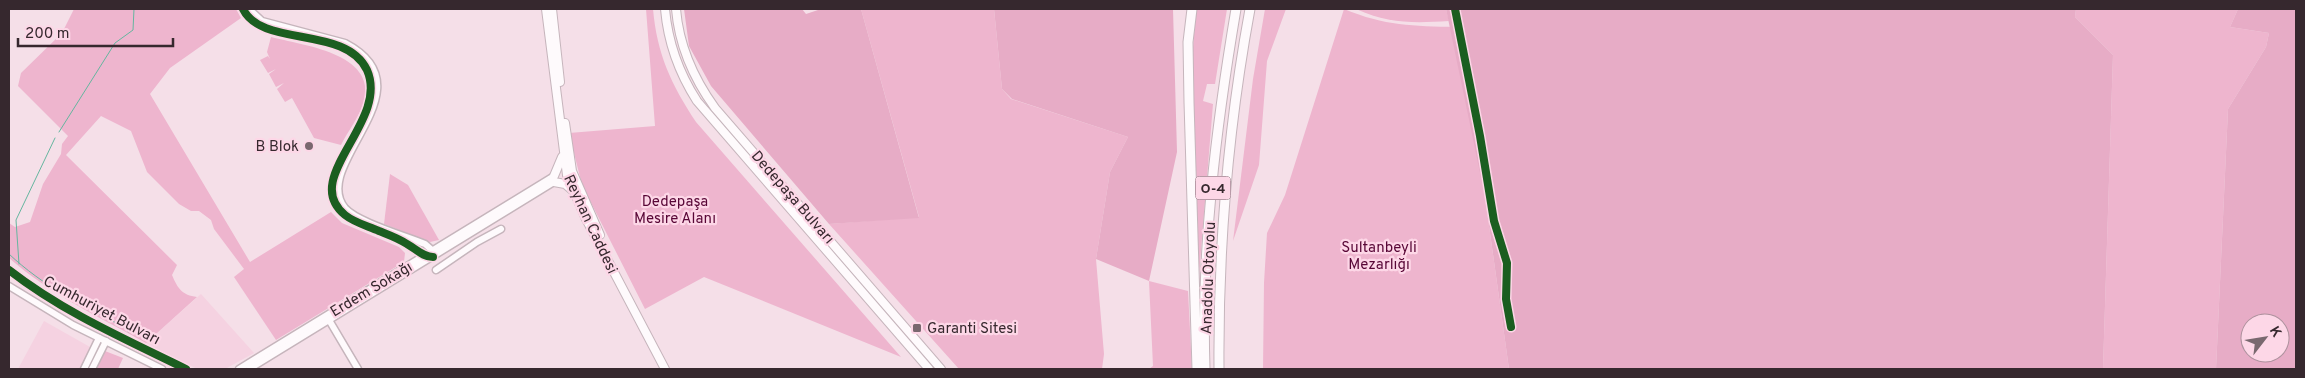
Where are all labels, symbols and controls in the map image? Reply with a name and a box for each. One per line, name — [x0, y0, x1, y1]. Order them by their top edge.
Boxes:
scale bar — [18, 15, 172, 47]
text: 200 m — [25, 25, 70, 44]
place label: B Blok — [256, 138, 299, 157]
marker: B Blok — [303, 140, 315, 152]
street label: Dedepaşa Bulvarı — [746, 148, 837, 248]
street label: Reyhan Caddesi — [558, 172, 621, 277]
road number: O-4 — [1196, 177, 1230, 200]
park label: Dedepaşa Mesire Alanı — [634, 193, 716, 229]
street label: Anadolu Otoyolu — [1198, 221, 1221, 335]
park label: Sultanbeyli Mezarlığı — [1341, 239, 1417, 275]
street label: Erdem Sokağı — [327, 258, 416, 322]
street label: Cumhuriyet Bulvarı — [40, 272, 163, 350]
north arrow — [2240, 313, 2290, 363]
place label: Garanti Sitesi — [927, 320, 1017, 339]
marker: Garanti Sitesi — [911, 322, 923, 334]
text: K — [2265, 323, 2285, 341]

